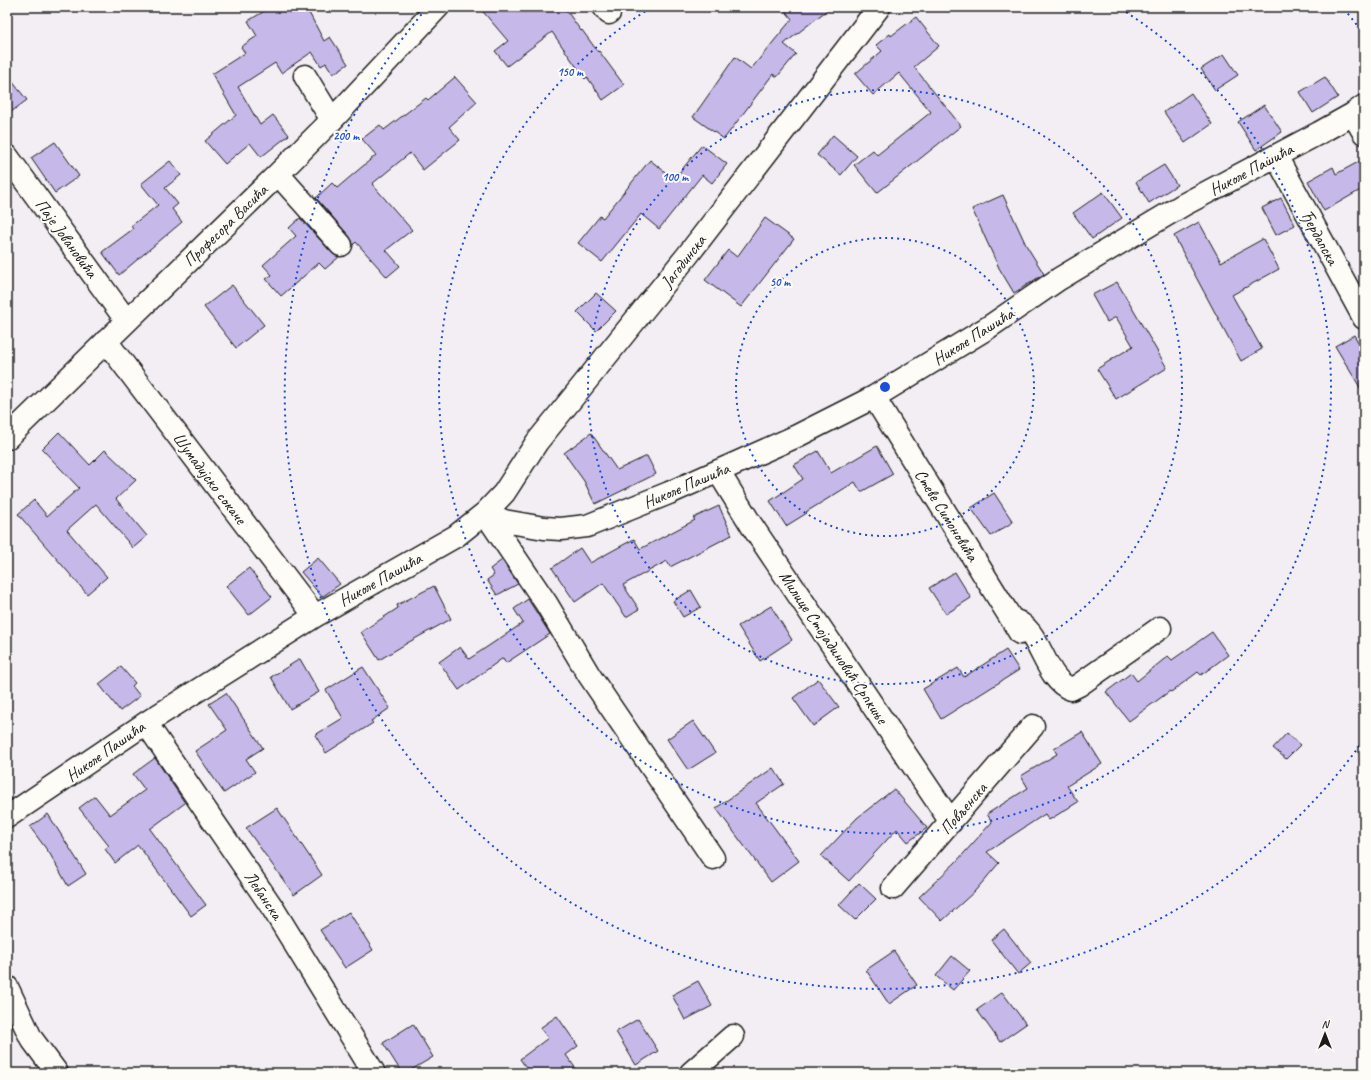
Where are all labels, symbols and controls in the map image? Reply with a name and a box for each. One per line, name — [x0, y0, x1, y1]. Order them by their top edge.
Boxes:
text: 150 m — [557, 64, 584, 80]
text: 200 m — [333, 128, 360, 144]
street label: Николе Пашића — [1206, 138, 1298, 200]
text: 100 m — [662, 169, 689, 185]
street label: Професора Васића — [179, 179, 273, 271]
street label: Паје Јовановића — [31, 195, 103, 283]
street label: Ђердапска — [1295, 206, 1344, 271]
street label: Јагодинска — [656, 229, 712, 293]
text: 50 m — [770, 274, 791, 290]
street label: Николе Пашића — [929, 302, 1019, 370]
centre of rings — [878, 380, 892, 394]
street label: Шумадијско сокаче — [168, 428, 252, 530]
street label: Николе Пашића — [640, 457, 734, 513]
street label: Стеве Симоновића — [910, 465, 984, 567]
street label: Николе Пашића — [335, 547, 427, 611]
street label: Милице Стојадиновић Српкиње — [775, 567, 893, 729]
street label: Николе Пашића — [62, 716, 150, 786]
street label: Повљенска — [935, 777, 992, 838]
street label: Лебанска — [240, 867, 288, 925]
north arrow — [1305, 1014, 1345, 1054]
text: N — [1322, 1017, 1331, 1031]

